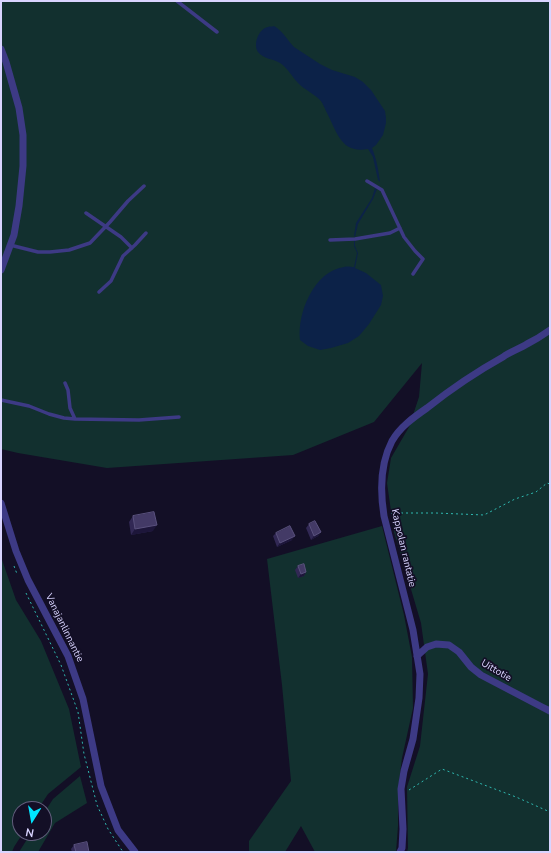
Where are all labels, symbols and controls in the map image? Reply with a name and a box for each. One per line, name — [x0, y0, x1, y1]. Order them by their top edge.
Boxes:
street label: Kappolan rantatie — [388, 508, 418, 588]
street label: Vanajanlinnantie — [42, 592, 86, 664]
street label: Uittotie — [479, 658, 513, 684]
north arrow — [12, 801, 52, 841]
text: N — [24, 824, 35, 840]

